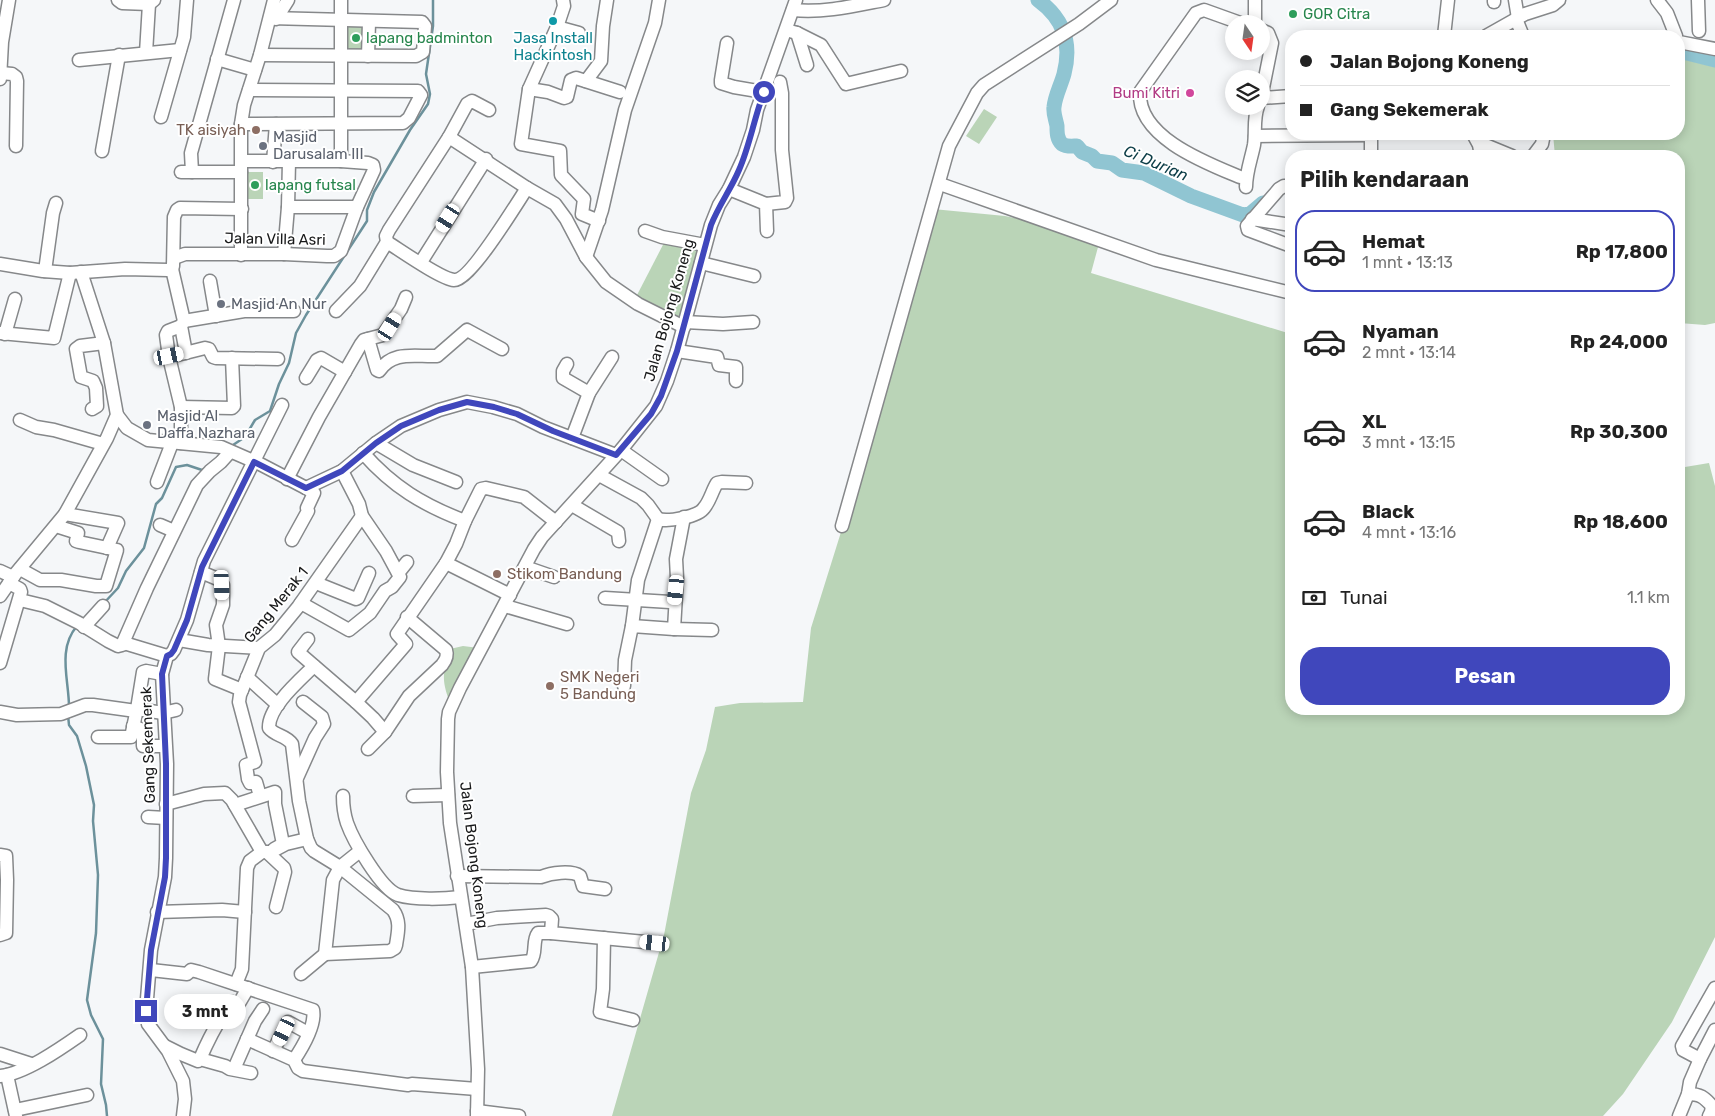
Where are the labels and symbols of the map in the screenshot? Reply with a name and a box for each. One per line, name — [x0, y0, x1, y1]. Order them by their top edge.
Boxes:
place label: GOR Citra — [1303, 5, 1370, 23]
marker: GOR Citra — [1287, 8, 1299, 20]
marker: Jasa Install Hackintosh — [547, 15, 559, 27]
north arrow — [1225, 15, 1270, 60]
place label: lapang badminton — [366, 29, 493, 47]
place label: Jasa Install Hackintosh — [513, 29, 593, 64]
marker: lapang badminton — [350, 32, 362, 44]
route start — [753, 81, 775, 103]
place label: Bumi Kitri — [1112, 84, 1180, 102]
marker: Bumi Kitri — [1184, 87, 1196, 99]
place label: TK aisiyah — [176, 121, 246, 139]
marker: TK aisiyah — [250, 124, 262, 136]
place label: Masjid Darusalam III — [273, 128, 364, 163]
marker: Masjid Darusalam III — [257, 140, 269, 152]
water label: Ci Durian — [1121, 141, 1191, 185]
place label: lapang futsal — [265, 176, 356, 194]
marker: lapang futsal — [249, 179, 261, 191]
car — [433, 201, 462, 235]
street label: Jalan Villa Asri — [224, 229, 326, 249]
street label: Jalan Bojong Koneng — [640, 236, 698, 384]
place label: Masjid An Nur — [231, 295, 327, 313]
marker: Masjid An Nur — [215, 298, 227, 310]
car — [375, 310, 404, 344]
car — [152, 346, 185, 366]
place label: Masjid Al Daffa Nazhara — [157, 407, 255, 442]
marker: Masjid Al Daffa Nazhara — [141, 419, 153, 431]
street label: Gang Merak 1 — [240, 564, 312, 646]
place label: Stikom Bandung — [507, 565, 622, 583]
marker: Stikom Bandung — [491, 568, 503, 580]
car — [213, 570, 230, 600]
car — [666, 574, 685, 606]
place label: SMK Negeri 5 Bandung — [560, 668, 639, 703]
marker: SMK Negeri 5 Bandung — [544, 680, 556, 692]
street label: Gang Sekemerak — [137, 686, 159, 804]
street label: Jalan Bojong Koneng — [456, 781, 492, 929]
car — [639, 934, 670, 952]
callout: 3 mnt — [164, 994, 246, 1028]
route end — [135, 1000, 157, 1022]
car — [270, 1014, 297, 1048]

